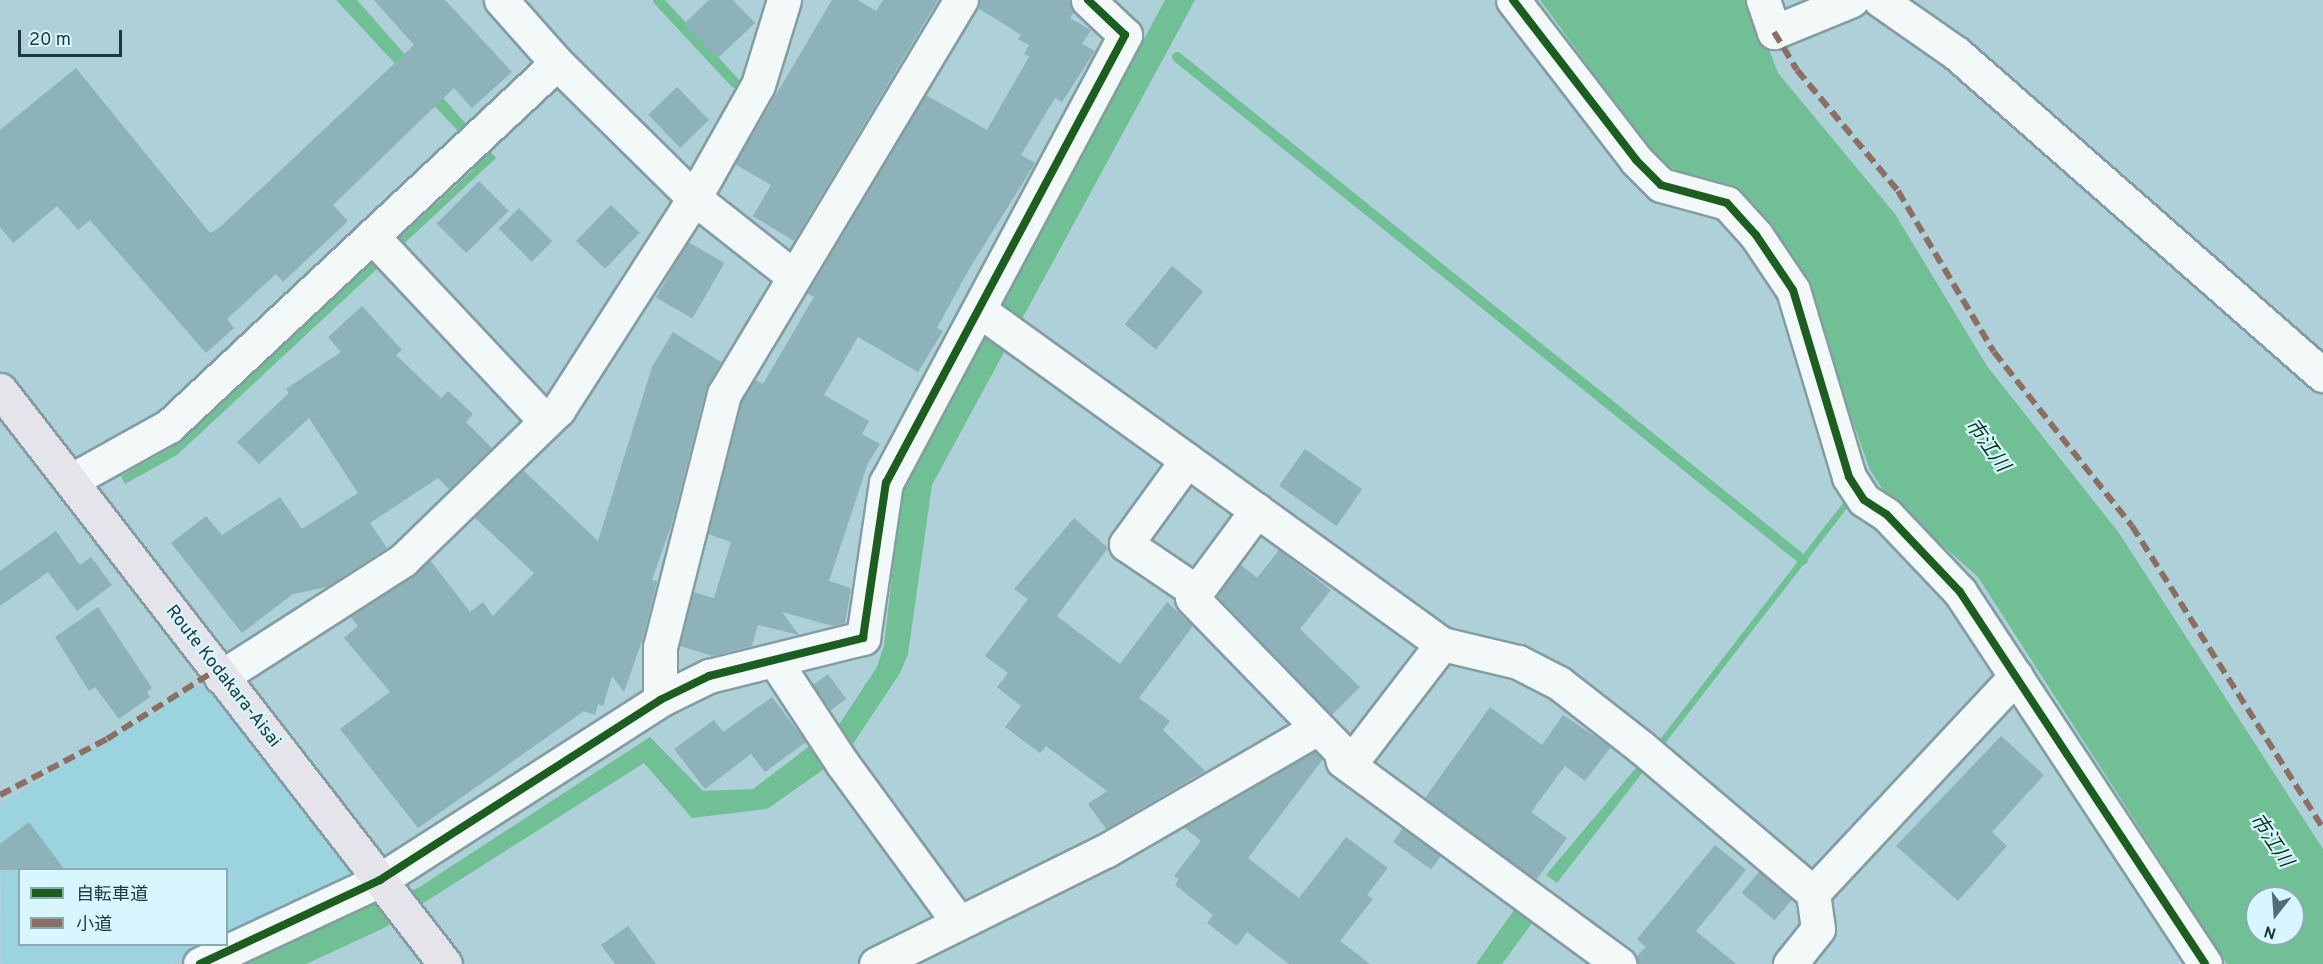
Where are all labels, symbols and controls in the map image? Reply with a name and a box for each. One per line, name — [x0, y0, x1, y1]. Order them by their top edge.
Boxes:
scale bar — [21, 18, 124, 56]
text: 20 m — [29, 29, 71, 52]
water label: 市江川 — [1959, 415, 2013, 477]
street label: Route Kodakara-Aisai — [160, 602, 284, 752]
water label: 市江川 — [2243, 809, 2297, 873]
legend — [18, 868, 228, 946]
text: 自転車道 — [76, 884, 148, 907]
north arrow — [2245, 886, 2305, 946]
text: 小道 — [76, 914, 112, 937]
text: N — [2262, 920, 2279, 943]

